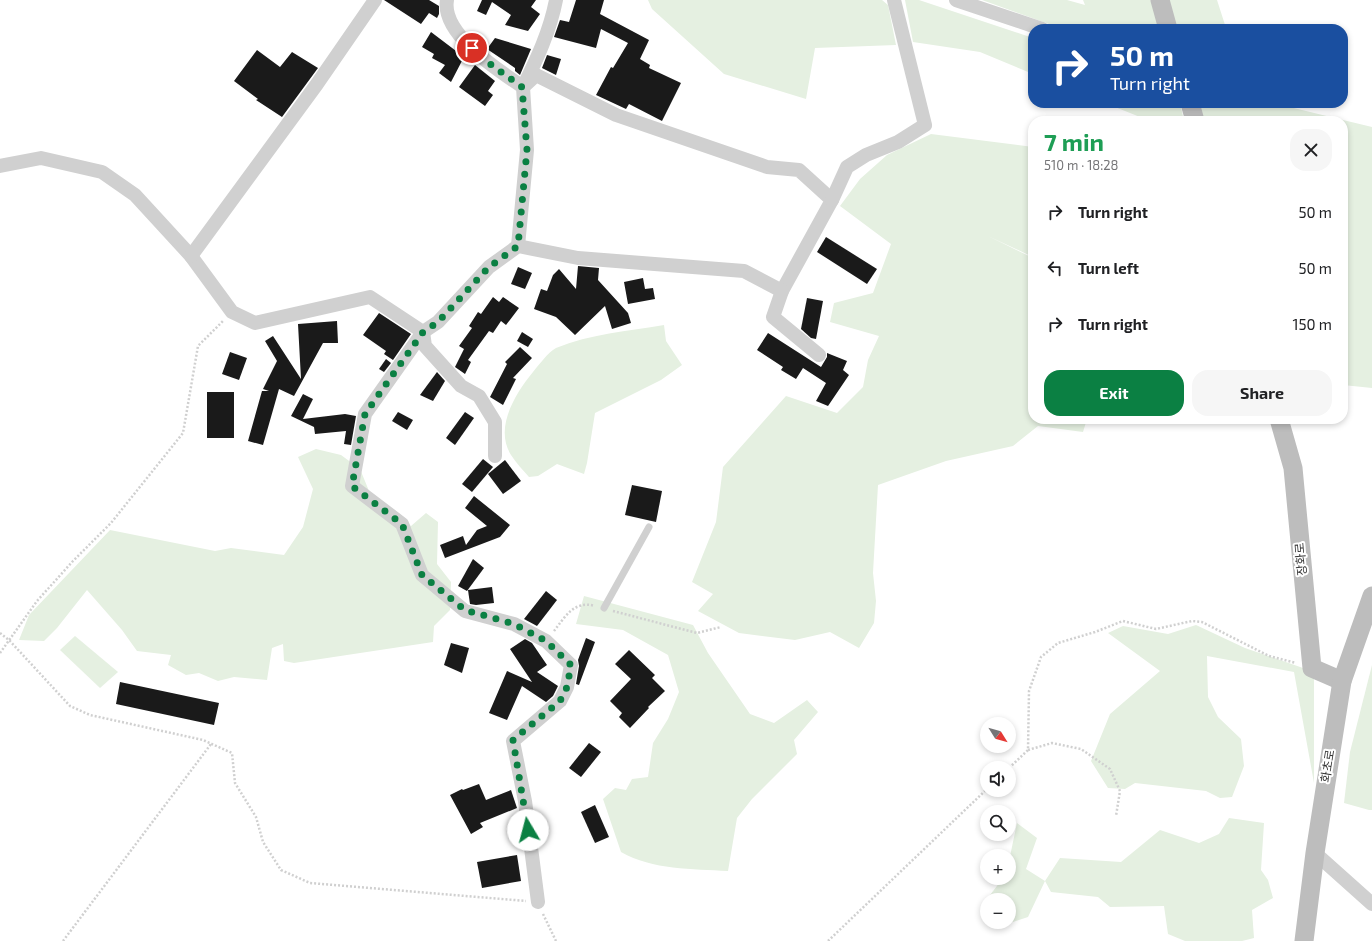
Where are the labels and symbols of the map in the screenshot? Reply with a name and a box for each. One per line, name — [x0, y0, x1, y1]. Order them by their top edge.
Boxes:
pin — [455, 31, 489, 65]
street label: 장화로 — [1292, 542, 1308, 576]
north arrow — [980, 717, 1016, 753]
street label: 화초로 — [1318, 748, 1337, 783]
position arrow — [507, 809, 549, 851]

